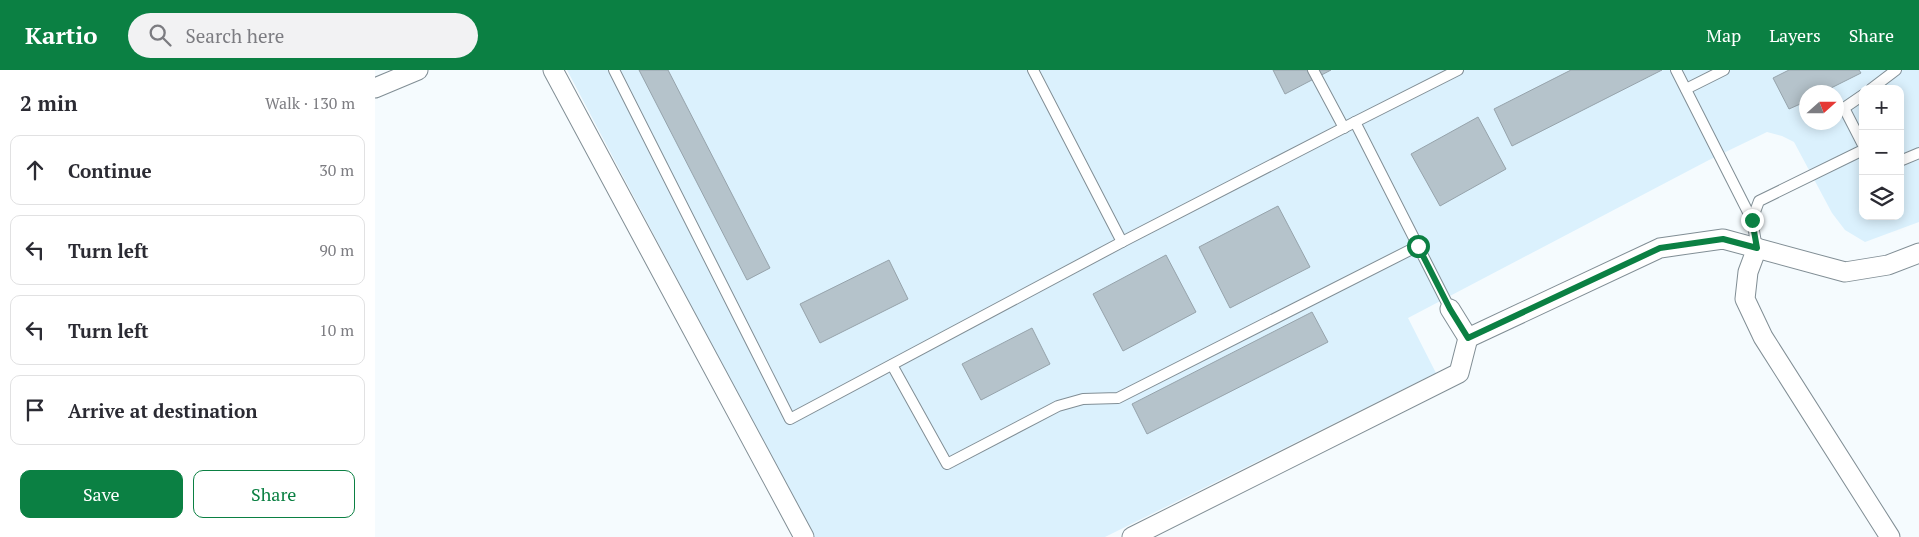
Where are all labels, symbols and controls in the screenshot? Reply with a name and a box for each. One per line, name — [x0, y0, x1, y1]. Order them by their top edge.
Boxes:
search box — [128, 13, 478, 58]
text: Kartio — [25, 19, 98, 51]
icon: search — [146, 21, 174, 49]
text: Search here — [186, 23, 284, 48]
text: Map — [1706, 23, 1741, 47]
text: Layers — [1769, 23, 1821, 47]
text: Share — [1849, 23, 1894, 47]
north arrow — [1799, 85, 1844, 130]
map controls — [1859, 85, 1904, 220]
button: + — [1859, 85, 1904, 130]
text: 2 min — [20, 89, 77, 117]
text: Walk · 130 m — [265, 92, 355, 114]
button: − — [1859, 130, 1904, 175]
icon: ahead — [21, 156, 49, 184]
text: Continue — [68, 158, 152, 183]
text: 30 m — [319, 159, 354, 181]
button: layers — [1859, 175, 1904, 220]
route end — [1741, 209, 1764, 232]
route start — [1407, 235, 1430, 258]
icon: left — [21, 236, 49, 264]
text: Turn left — [68, 238, 149, 263]
text: 90 m — [319, 239, 354, 261]
icon: left — [21, 316, 49, 344]
text: Turn left — [68, 318, 149, 343]
text: 10 m — [319, 319, 354, 341]
icon: arrive — [21, 396, 49, 424]
text: Arrive at destination — [68, 398, 257, 423]
button: Save — [20, 470, 183, 518]
button: Share — [193, 470, 355, 518]

